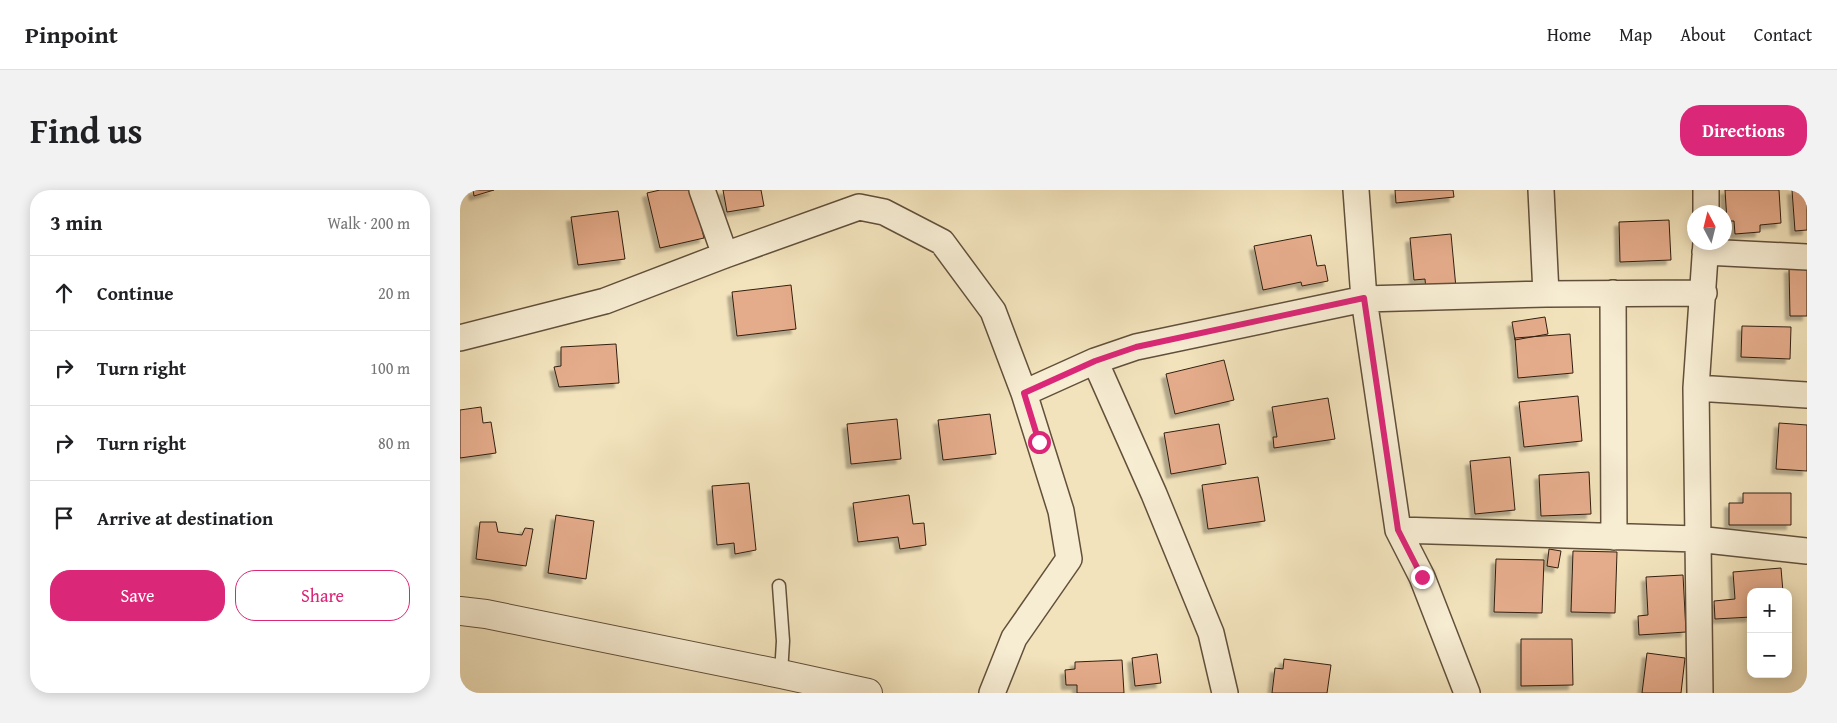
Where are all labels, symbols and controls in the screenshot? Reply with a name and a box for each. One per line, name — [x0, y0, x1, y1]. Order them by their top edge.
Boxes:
text: Pinpoint — [25, 17, 118, 52]
text: Home — [1547, 21, 1591, 48]
text: Map — [1619, 21, 1652, 48]
text: About — [1680, 21, 1726, 48]
text: Contact — [1754, 21, 1812, 48]
text: Find us — [30, 105, 143, 156]
button: Directions — [1680, 105, 1807, 156]
north arrow — [1687, 205, 1732, 250]
text: 3 min — [50, 207, 102, 238]
text: Walk · 200 m — [327, 211, 410, 235]
icon: ahead — [50, 279, 78, 307]
text: Continue — [97, 279, 174, 307]
text: 20 m — [378, 281, 410, 305]
icon: right — [50, 354, 78, 382]
text: Turn right — [97, 354, 186, 382]
text: 100 m — [370, 356, 410, 380]
icon: right — [50, 429, 78, 457]
text: Turn right — [97, 429, 186, 457]
text: 80 m — [378, 431, 410, 455]
route start — [1028, 431, 1051, 454]
icon: arrive — [50, 504, 78, 532]
text: Arrive at destination — [97, 504, 273, 532]
route end — [1411, 566, 1434, 589]
button: Save — [50, 570, 225, 621]
button: Share — [235, 570, 410, 621]
map controls — [1747, 588, 1792, 678]
button: + — [1747, 588, 1792, 633]
button: − — [1747, 633, 1792, 678]

